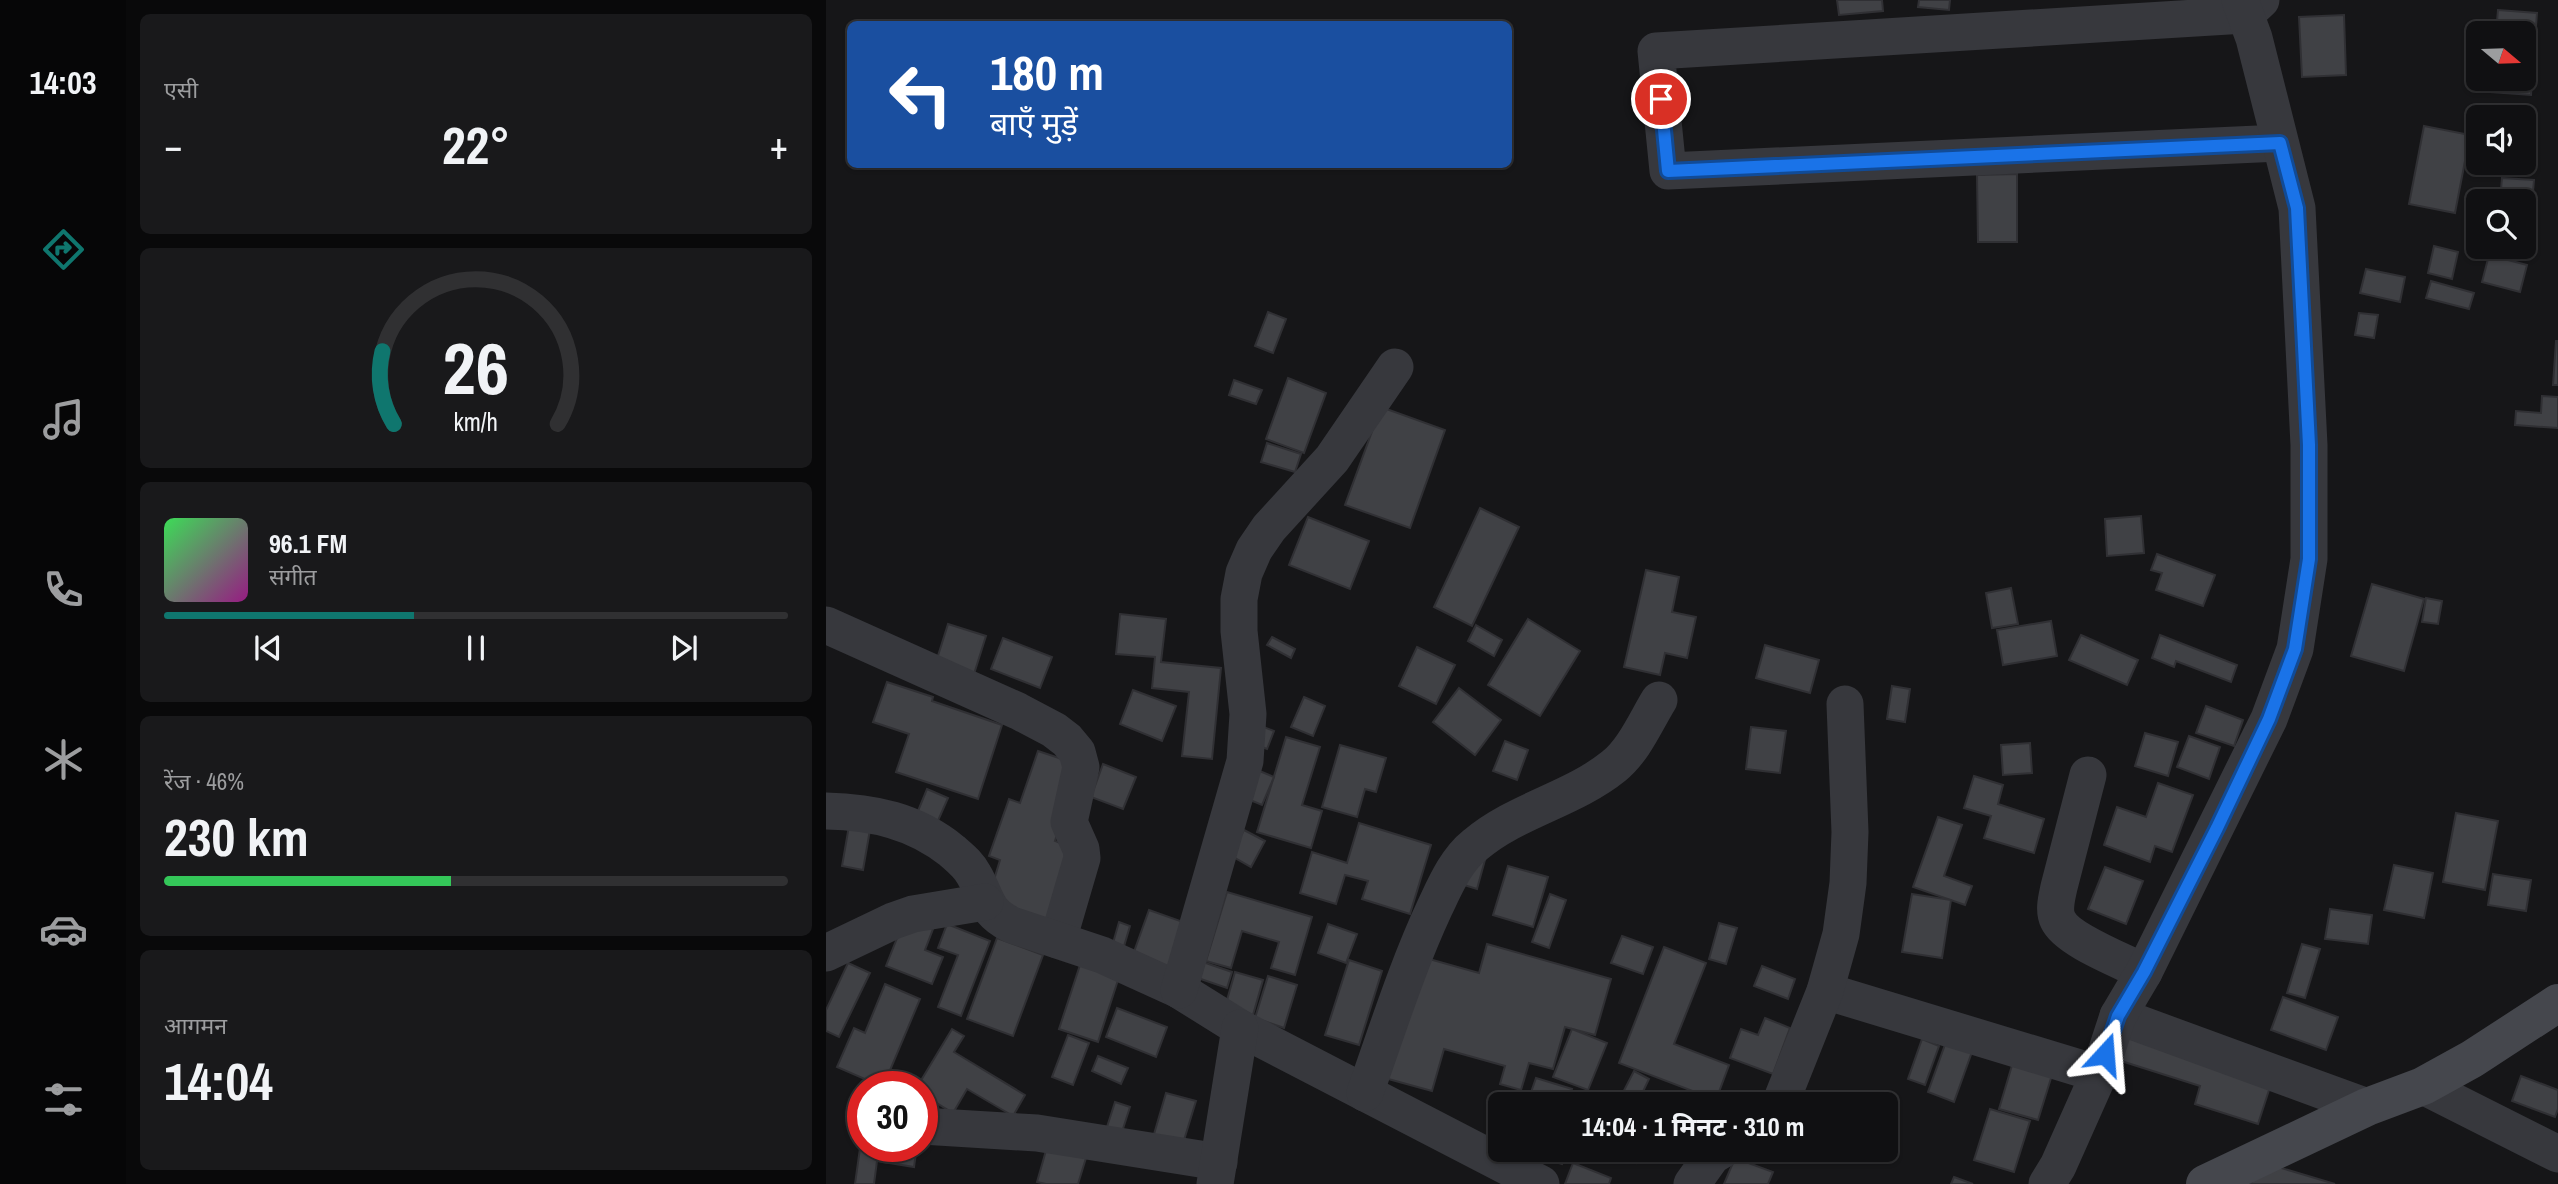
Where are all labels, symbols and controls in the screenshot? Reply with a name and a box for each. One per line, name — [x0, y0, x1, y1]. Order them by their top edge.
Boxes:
north arrow — [2466, 21, 2536, 91]
map controls — [2466, 21, 2536, 259]
text: 180 m — [990, 39, 1104, 105]
icon: left — [875, 49, 966, 140]
text: 14:03 — [29, 61, 97, 104]
pin — [1631, 69, 1691, 129]
text: एसी — [164, 74, 198, 105]
icon: arrive — [1642, 80, 1680, 118]
text: बाएँ मुड़ें — [990, 102, 1078, 145]
button: sound — [2466, 105, 2536, 175]
text: 22° — [442, 110, 510, 180]
text: − — [164, 120, 182, 171]
text: + — [770, 120, 788, 171]
button: search — [2466, 189, 2536, 259]
icon: directions — [39, 225, 88, 274]
text: 26 — [443, 319, 509, 417]
icon: music — [39, 395, 88, 444]
text: km/h — [454, 405, 498, 439]
text: 96.1 FM — [269, 526, 347, 561]
text: संगीत — [269, 561, 317, 592]
icon: phone — [39, 565, 88, 614]
icon: previous — [249, 629, 287, 667]
icon: pause — [457, 629, 495, 667]
icon: next — [665, 629, 703, 667]
icon: climate — [39, 735, 88, 784]
text: रेंज · 46% — [164, 766, 244, 797]
text: 230 km — [164, 802, 309, 872]
icon: car — [39, 905, 88, 954]
text: आगमन — [164, 1010, 227, 1041]
position arrow — [2068, 1017, 2142, 1091]
text: 14:04 — [164, 1046, 273, 1116]
speed limit sign: 30 — [847, 1071, 938, 1162]
icon: filters — [39, 1075, 88, 1124]
text: 14:04 · 1 मिनट · 310 m — [1582, 1109, 1804, 1144]

